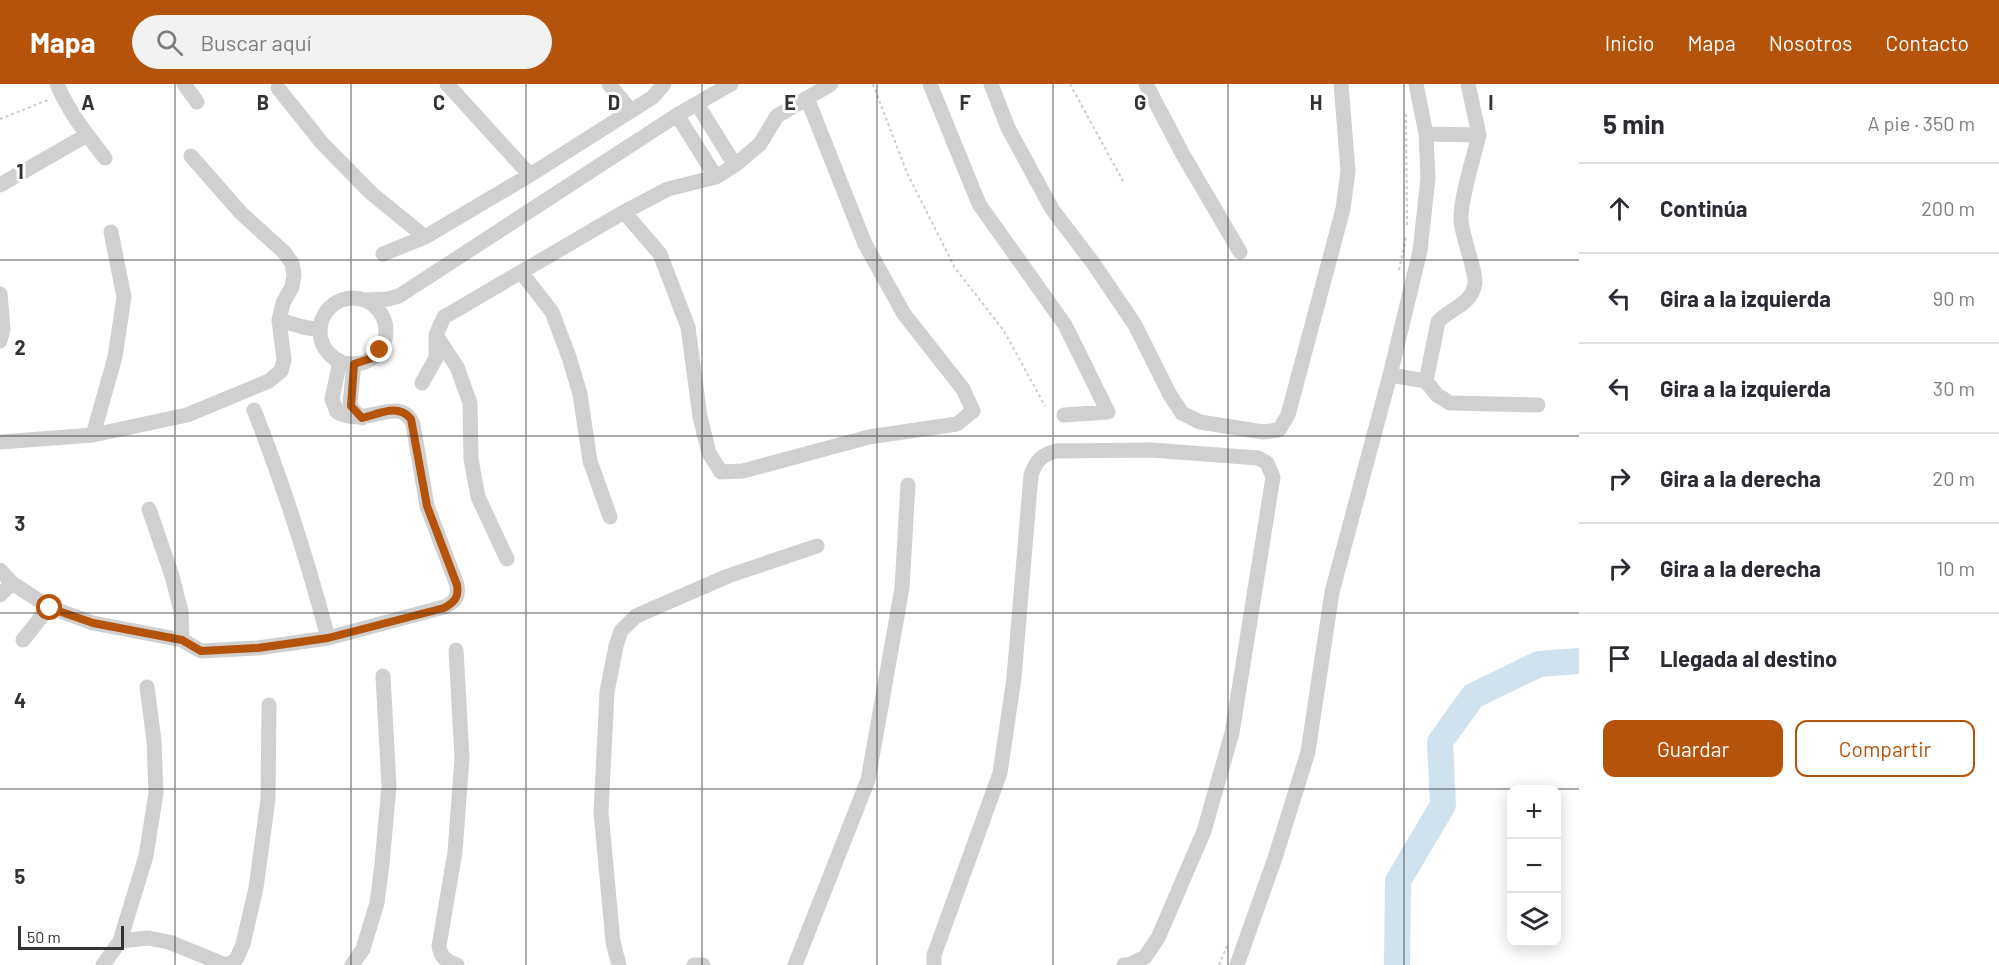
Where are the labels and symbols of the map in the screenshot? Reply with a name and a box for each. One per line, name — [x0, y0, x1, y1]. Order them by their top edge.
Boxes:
text: A — [81, 90, 95, 114]
text: B — [257, 90, 269, 114]
text: C — [433, 90, 445, 114]
text: D — [608, 90, 620, 114]
text: E — [784, 90, 796, 114]
text: F — [959, 90, 971, 114]
text: G — [1134, 90, 1146, 114]
text: H — [1310, 90, 1322, 114]
text: I — [1488, 90, 1494, 114]
text: 1 — [16, 159, 24, 183]
text: 2 — [14, 335, 26, 359]
route end — [366, 336, 392, 362]
text: 3 — [15, 511, 25, 535]
route start — [36, 594, 62, 620]
text: 4 — [14, 688, 26, 712]
text: 5 — [15, 864, 26, 888]
scale bar — [18, 923, 124, 950]

